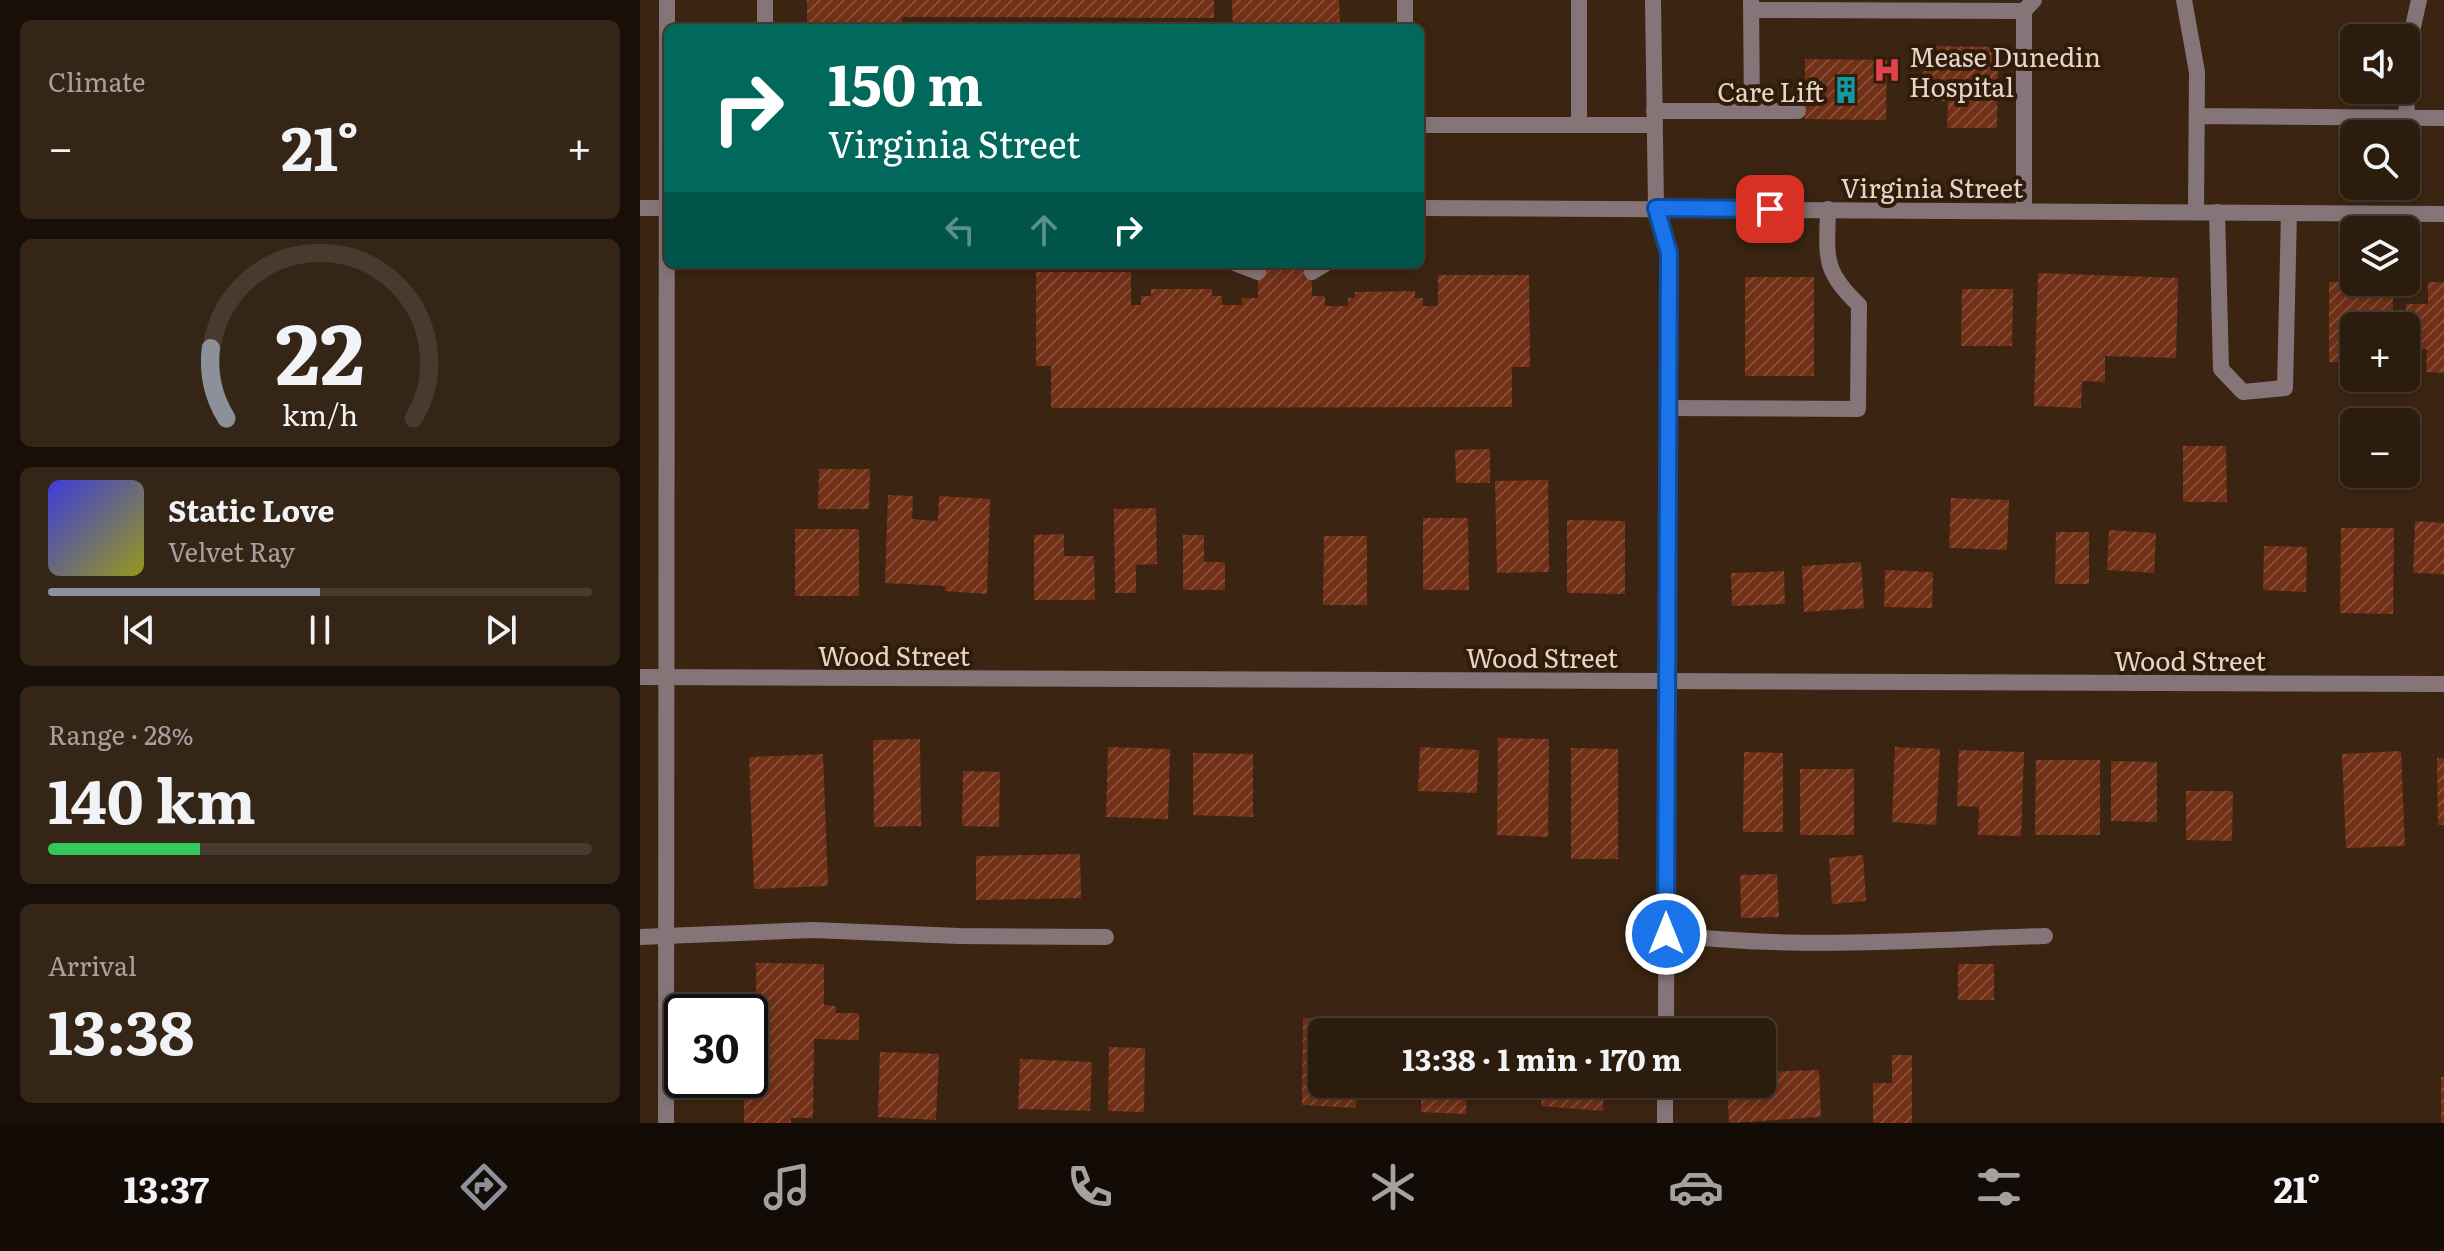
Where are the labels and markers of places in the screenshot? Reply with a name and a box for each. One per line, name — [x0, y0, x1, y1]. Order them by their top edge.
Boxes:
place label: Mease Dunedin Hospital — [1909, 36, 2101, 105]
hospital icon: Mease Dunedin Hospital — [1872, 55, 1902, 85]
place label: Care Lift — [1717, 71, 1825, 110]
building icon: Care Lift — [1831, 75, 1861, 105]
pin — [1736, 175, 1804, 243]

